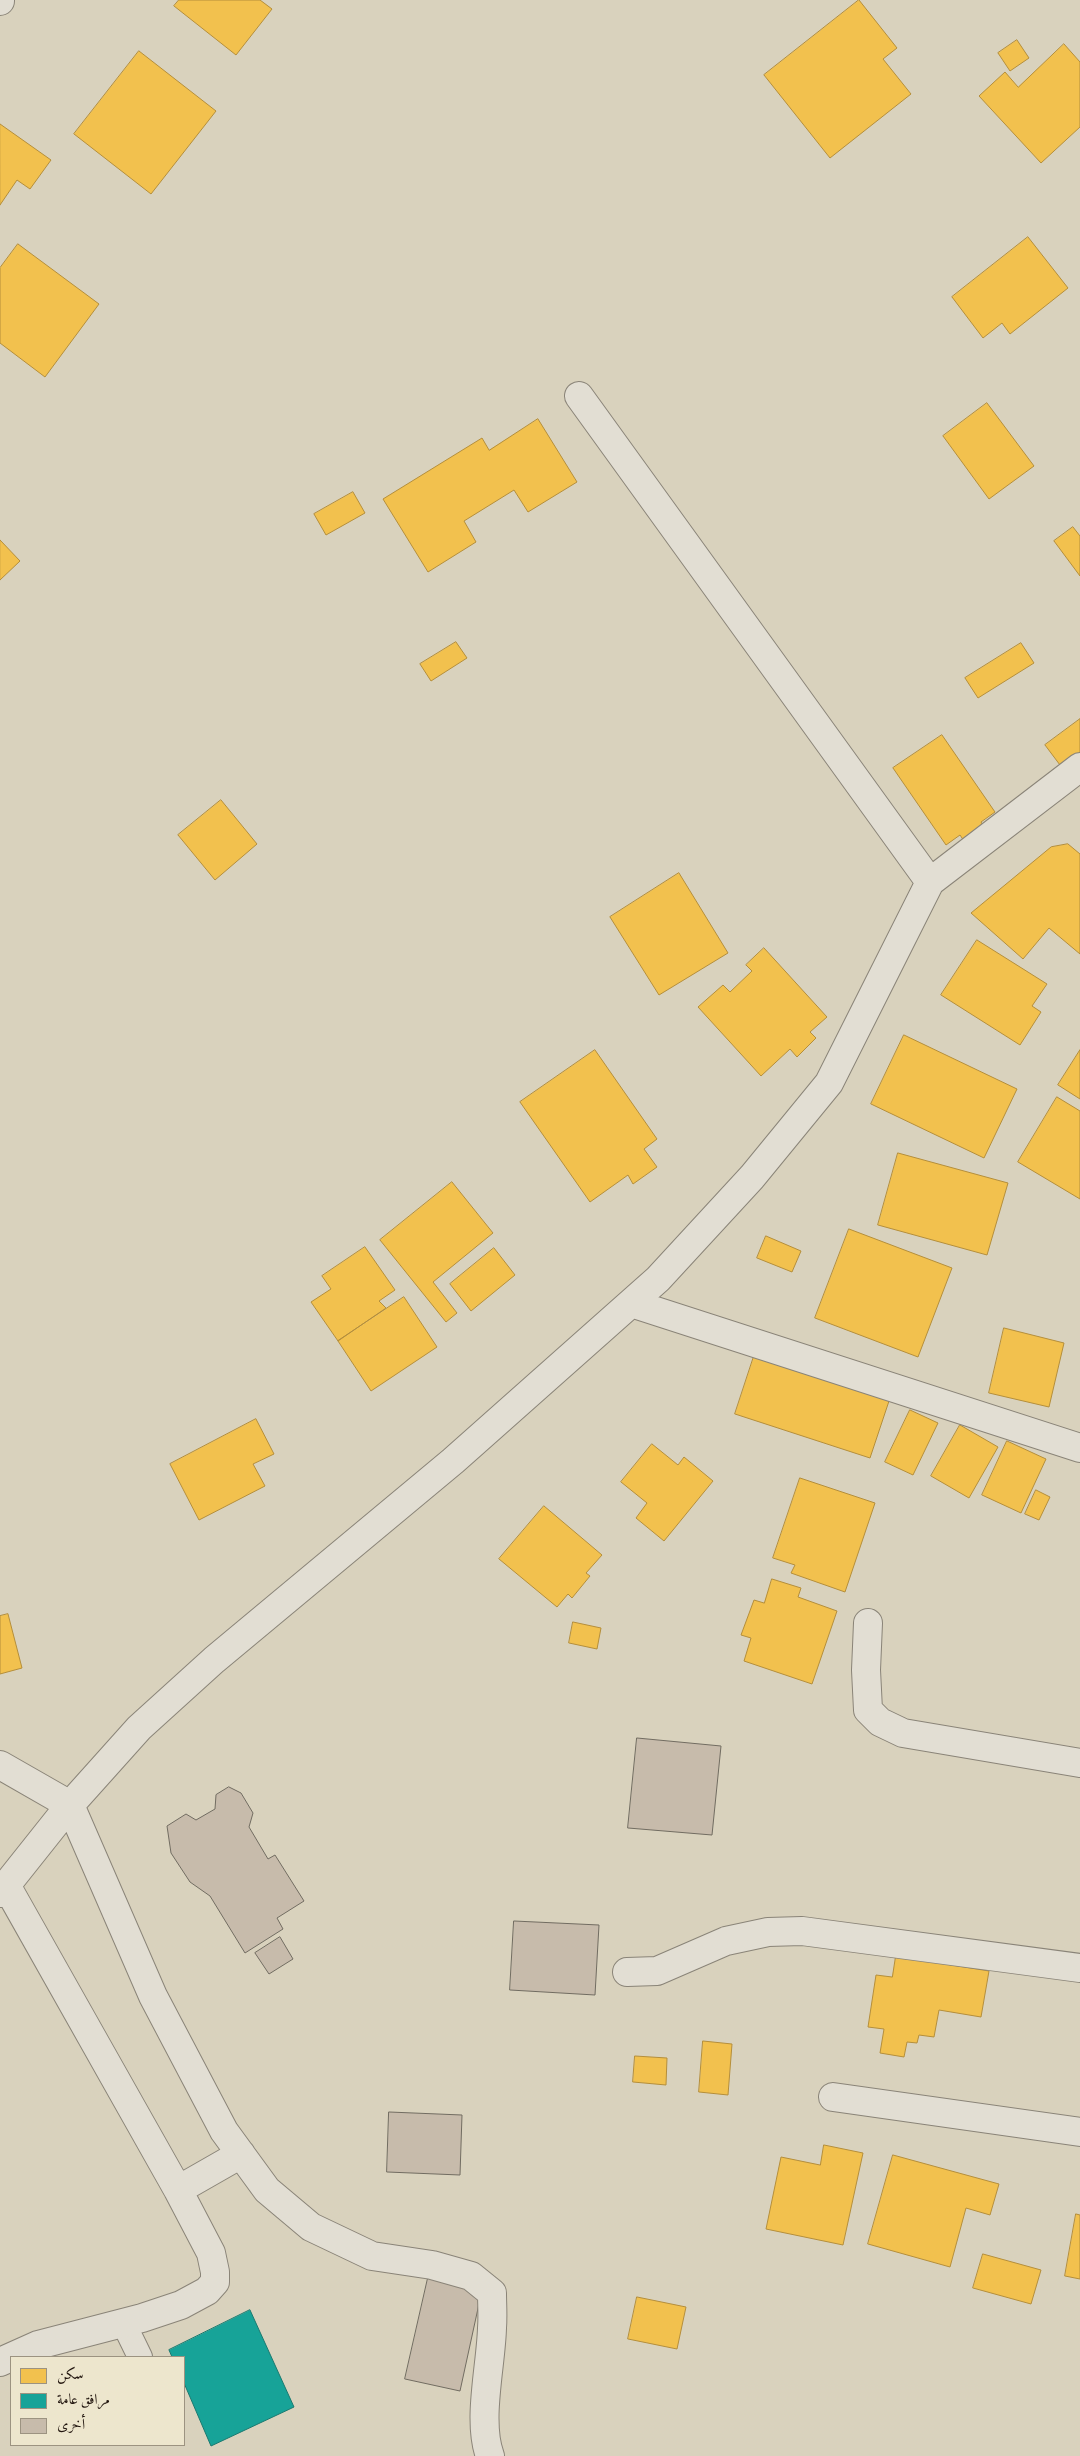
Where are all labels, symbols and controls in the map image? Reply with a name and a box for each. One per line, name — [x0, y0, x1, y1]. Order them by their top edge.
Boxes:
legend — [10, 2356, 185, 2446]
text: سكن — [57, 2364, 84, 2383]
text: مرافق عامة — [57, 2389, 110, 2408]
text: أخرى — [57, 2414, 85, 2433]

